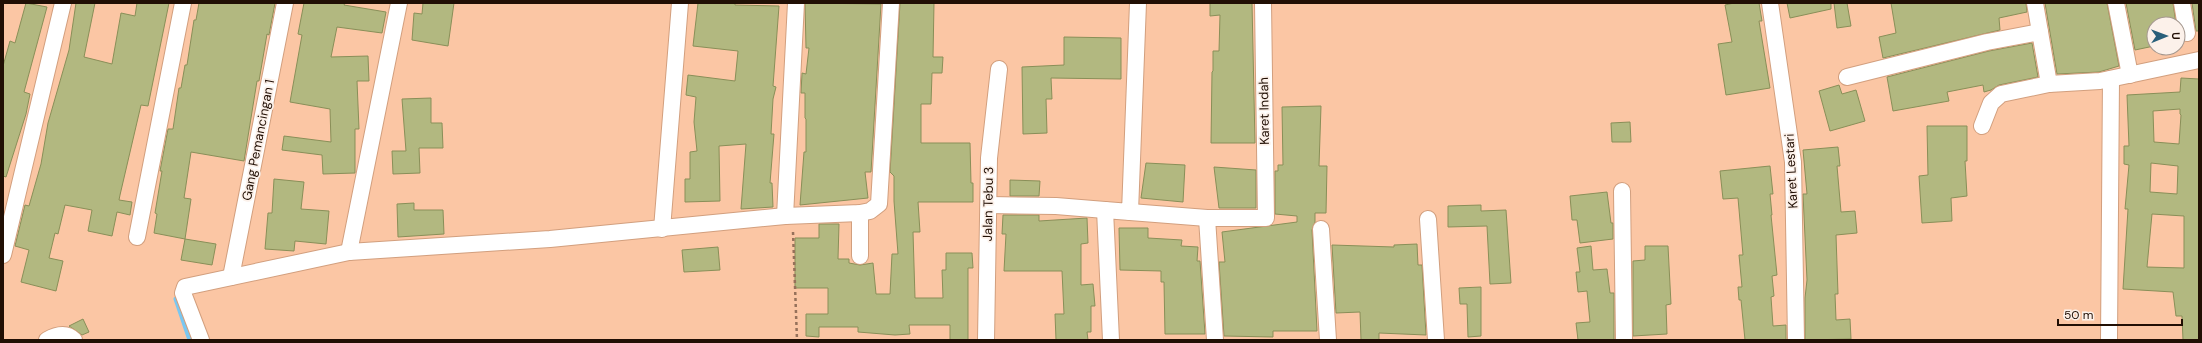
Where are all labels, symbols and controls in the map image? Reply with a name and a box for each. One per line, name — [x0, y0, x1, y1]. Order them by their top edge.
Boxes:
north arrow — [2146, 16, 2186, 56]
text: U — [2169, 32, 2183, 40]
street label: Karet Indah — [1255, 77, 1273, 145]
street label: Gang Pemancingan 1 — [238, 78, 278, 202]
street label: Karet Lestari — [1781, 133, 1801, 209]
street label: Jalan Tebu 3 — [979, 166, 997, 242]
scale bar — [2058, 301, 2182, 327]
text: 50 m — [2064, 307, 2093, 323]

